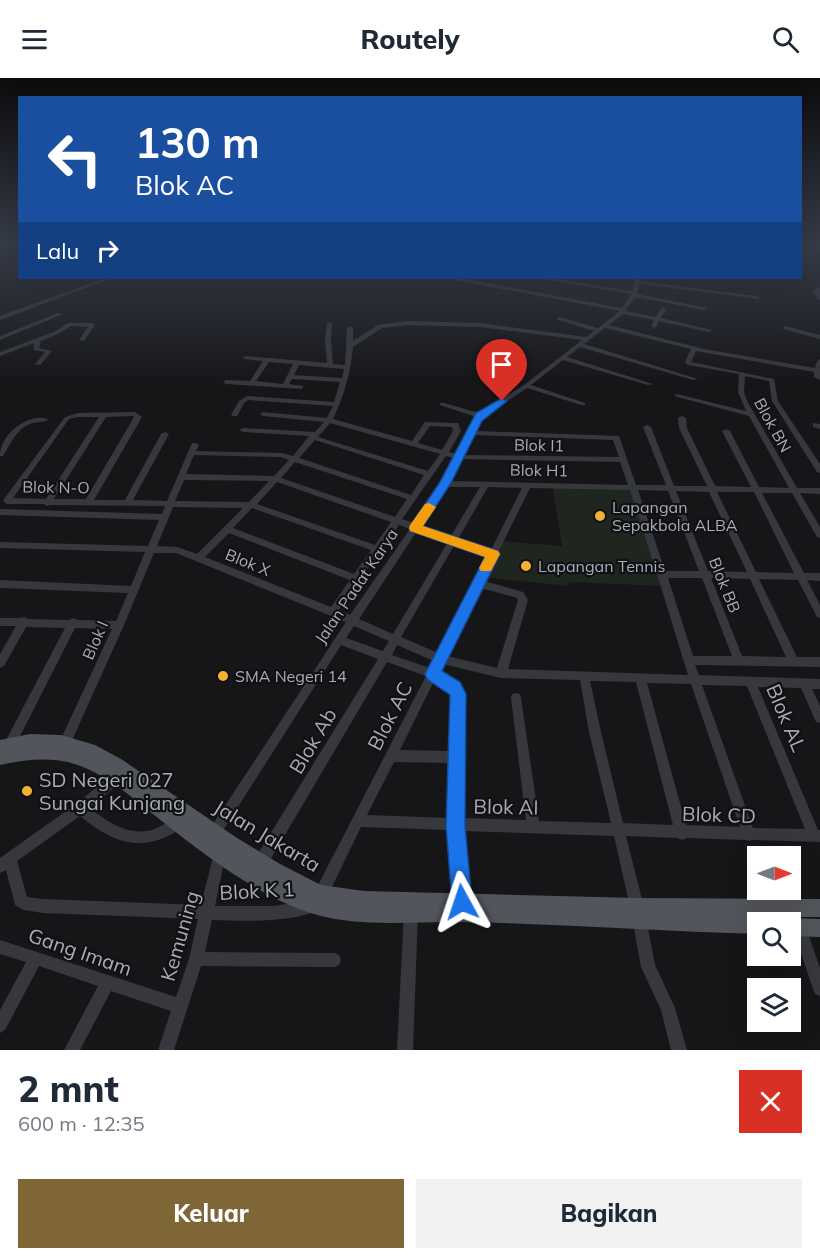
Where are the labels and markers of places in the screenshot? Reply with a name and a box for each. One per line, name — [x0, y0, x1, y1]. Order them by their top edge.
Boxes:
pin — [476, 339, 527, 401]
place label: Lapangan Sepakbola ALBA — [612, 497, 738, 535]
marker: Lapangan Sepakbola ALBA — [593, 509, 607, 523]
place label: Lapangan Tennis — [538, 556, 665, 576]
marker: Lapangan Tennis — [519, 559, 533, 573]
place label: SMA Negeri 14 — [235, 666, 347, 686]
marker: SMA Negeri 14 — [216, 669, 230, 683]
place label: SD Negeri 027 Sungai Kunjang — [39, 767, 185, 815]
marker: SD Negeri 027 Sungai Kunjang — [20, 784, 34, 798]

